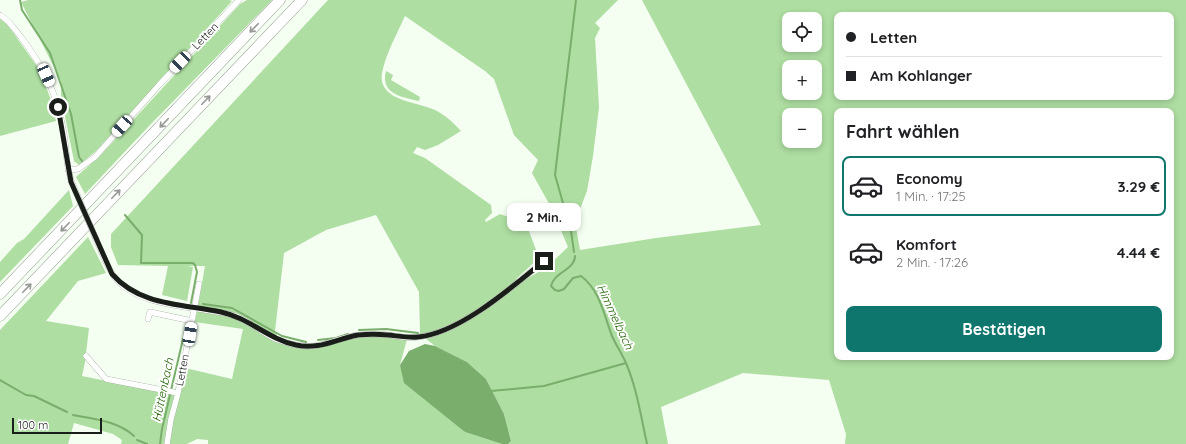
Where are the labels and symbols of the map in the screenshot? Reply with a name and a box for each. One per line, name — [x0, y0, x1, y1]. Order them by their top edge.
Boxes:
street label: Letten — [189, 20, 221, 52]
one-way arrow — [249, 23, 258, 33]
car — [167, 49, 193, 75]
car — [36, 62, 56, 88]
one-way arrow — [201, 95, 211, 105]
route start — [49, 98, 67, 116]
car — [110, 113, 134, 139]
one-way arrow — [160, 117, 169, 127]
one-way arrow — [112, 189, 121, 199]
callout: 2 Min. — [507, 203, 581, 231]
one-way arrow — [60, 222, 69, 232]
route end — [535, 252, 553, 270]
water label: Himmelbach — [594, 282, 637, 352]
one-way arrow — [22, 283, 32, 293]
car — [182, 321, 198, 347]
street label: Letten — [172, 353, 192, 387]
water label: Hüttenbach — [148, 356, 177, 423]
scale bar — [12, 416, 102, 435]

